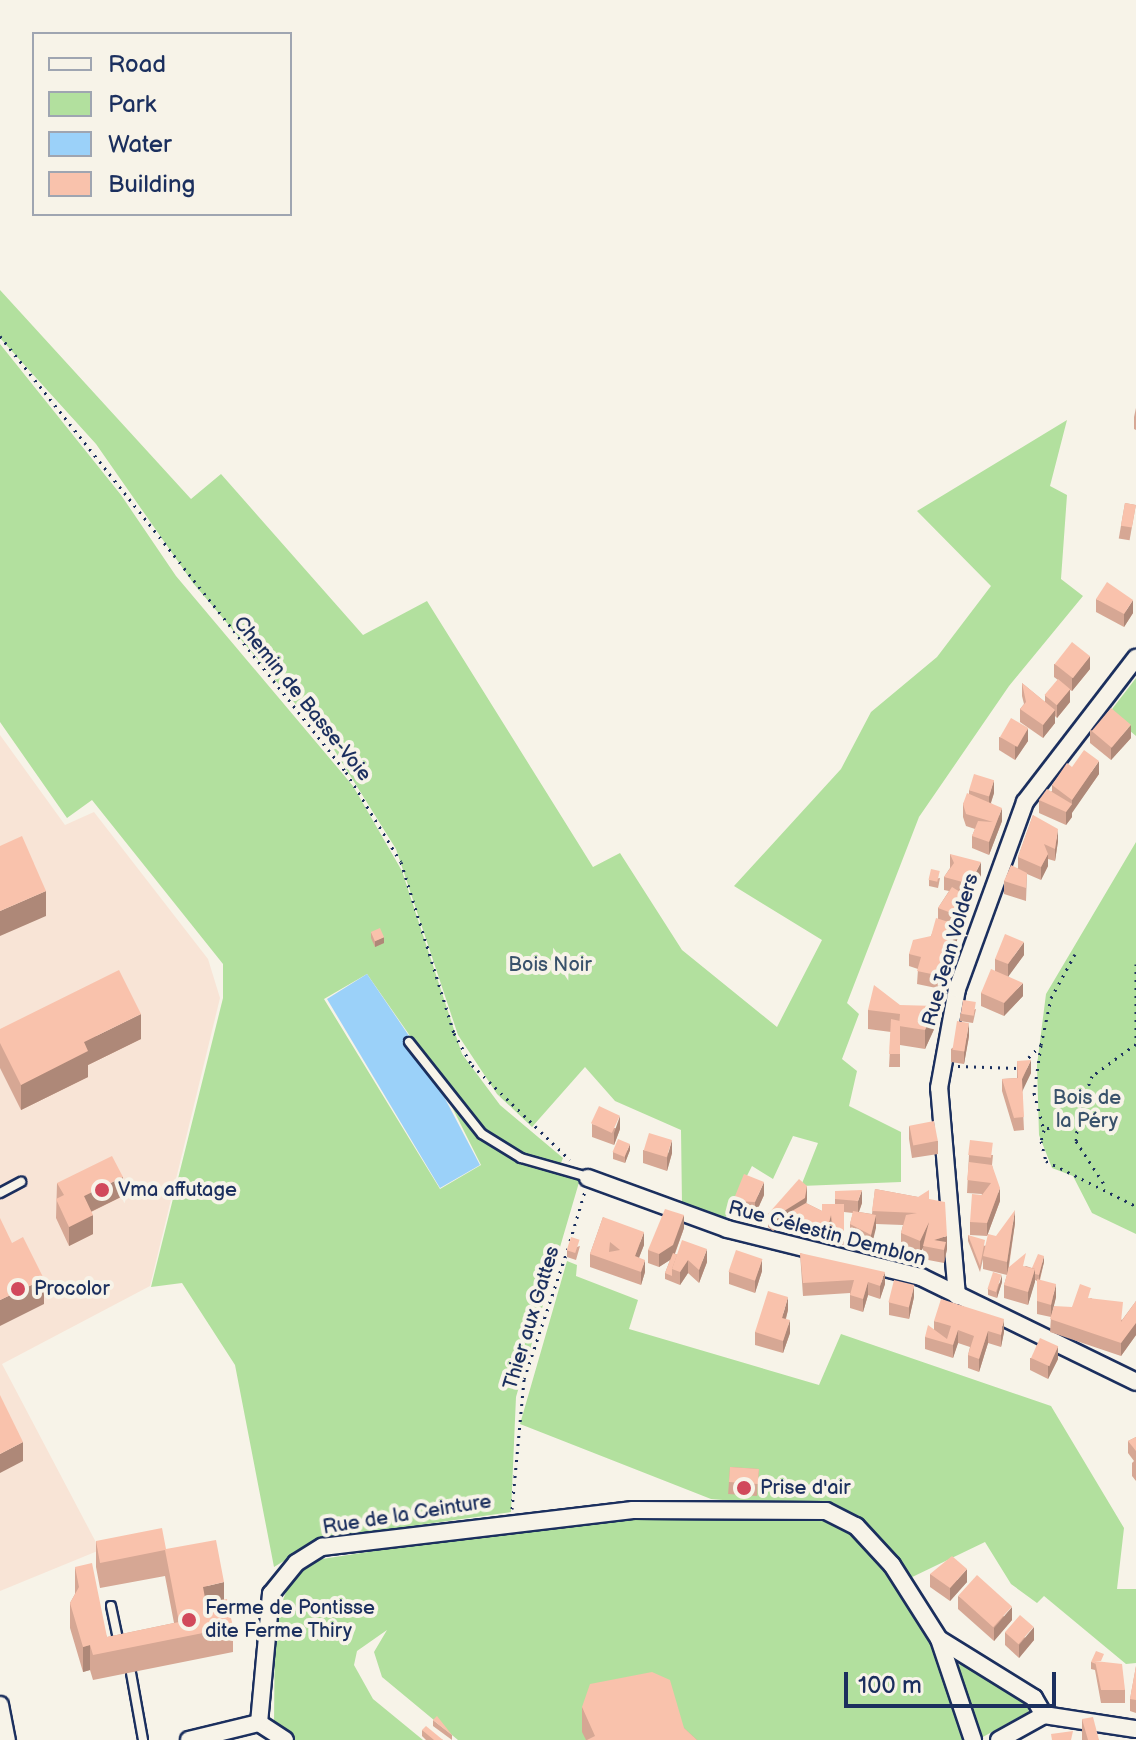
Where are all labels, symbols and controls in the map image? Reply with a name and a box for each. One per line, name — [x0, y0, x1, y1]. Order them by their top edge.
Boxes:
legend — [32, 32, 292, 216]
text: Road — [108, 50, 166, 79]
text: Park — [108, 90, 156, 119]
text: Water — [108, 130, 172, 159]
text: Building — [108, 170, 195, 199]
street label: Chemin de Basse-Voie — [228, 612, 376, 786]
street label: Rue Jean Volders — [917, 870, 985, 1030]
park label: Bois Noir — [508, 953, 592, 977]
park label: Bois de la Péry — [1053, 1087, 1121, 1134]
place label: Vma affutage — [118, 1178, 237, 1202]
marker: Vma affutage — [93, 1181, 111, 1199]
street label: Rue Célestin Demblon — [726, 1196, 928, 1272]
street label: Thier aux Gattes — [499, 1243, 565, 1393]
place label: Procolor — [34, 1277, 110, 1301]
marker: Procolor — [9, 1280, 27, 1298]
place label: Prise d'air — [760, 1476, 850, 1500]
marker: Prise d'air — [735, 1479, 753, 1497]
street label: Rue de la Ceinture — [321, 1490, 493, 1540]
place label: Ferme de Pontisse dite Ferme Thiry — [205, 1596, 375, 1643]
marker: Ferme de Pontisse dite Ferme Thiry — [180, 1611, 198, 1629]
scale bar — [848, 1656, 1060, 1706]
text: 100 m — [858, 1671, 922, 1700]

